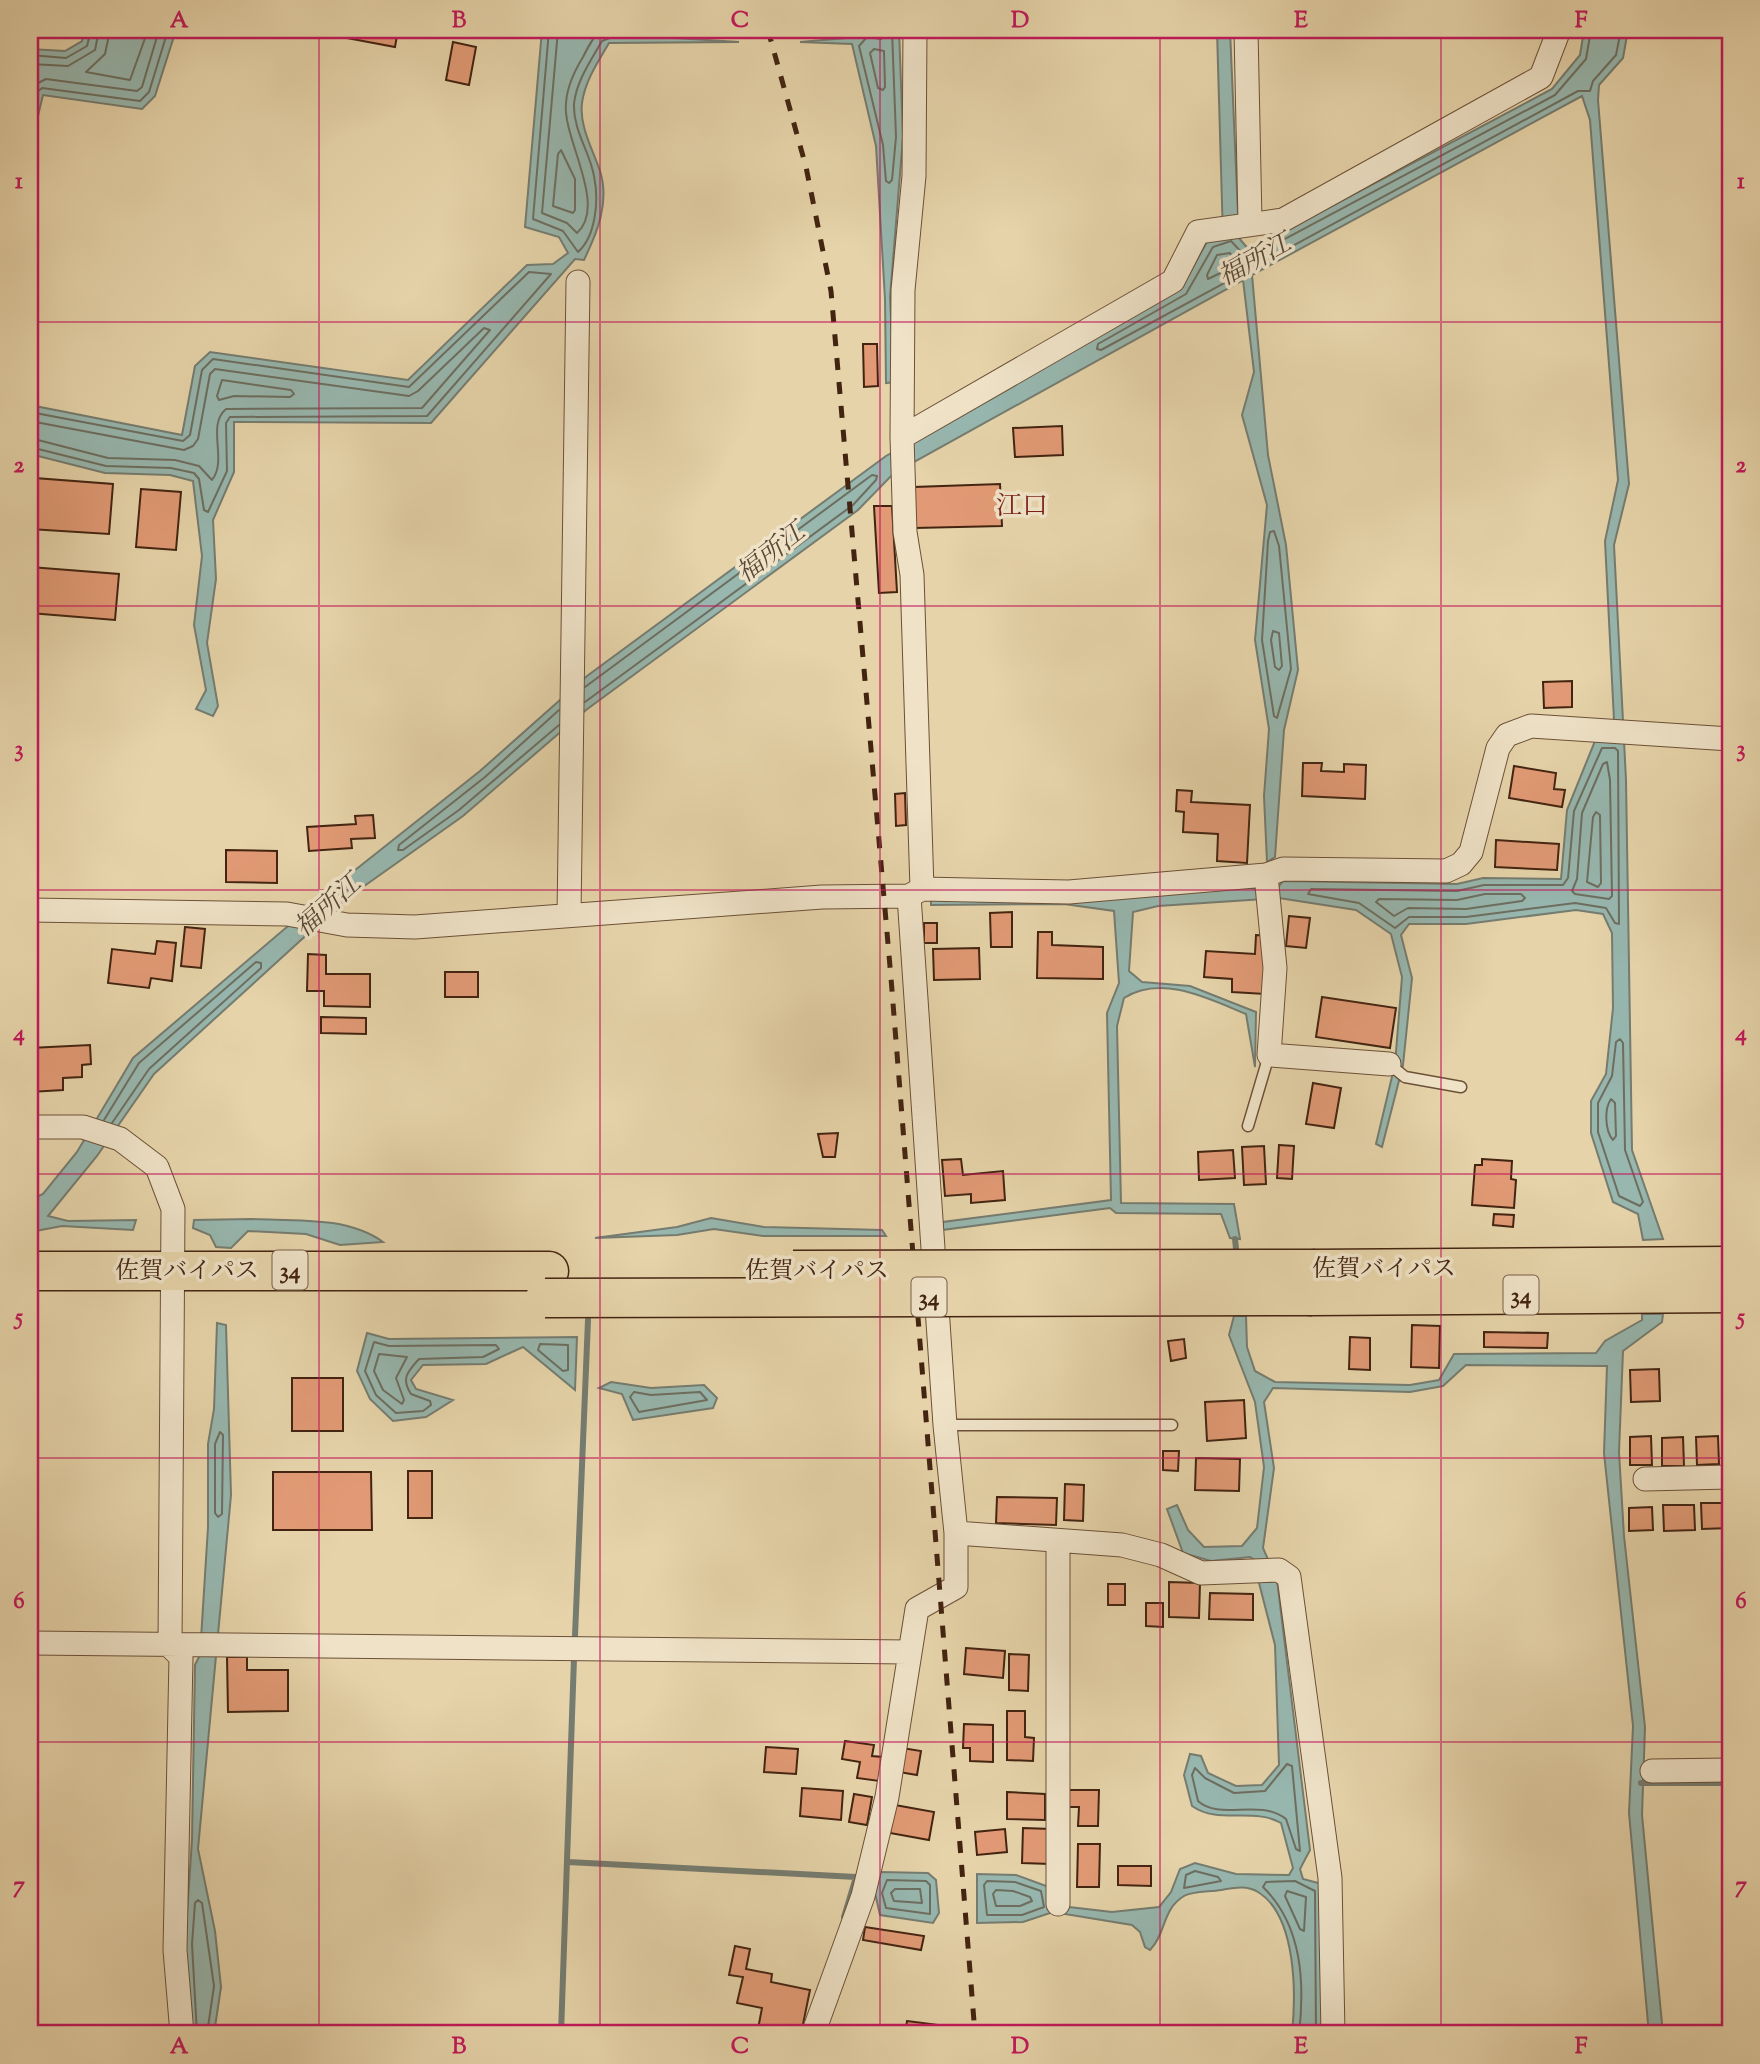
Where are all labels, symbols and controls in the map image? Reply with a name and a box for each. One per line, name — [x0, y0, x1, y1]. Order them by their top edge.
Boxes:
text: A — [170, 5, 189, 38]
text: B — [452, 5, 467, 38]
text: C — [731, 5, 749, 38]
text: D — [1011, 5, 1029, 38]
text: E — [1294, 5, 1308, 38]
text: F — [1575, 5, 1588, 38]
text: 1 — [15, 166, 23, 199]
text: 1 — [1737, 166, 1745, 199]
water label: 福所江 — [1212, 224, 1302, 296]
text: 2 — [14, 450, 25, 483]
text: 2 — [1736, 450, 1747, 483]
district label: 江口 — [996, 489, 1048, 526]
water label: 福所江 — [729, 513, 817, 593]
text: 3 — [14, 734, 24, 767]
text: 3 — [1736, 734, 1746, 767]
water label: 福所江 — [287, 864, 373, 947]
text: 4 — [12, 1018, 25, 1051]
text: 4 — [1734, 1018, 1747, 1051]
road number: 34 — [272, 1250, 308, 1289]
street label: 佐賀バイパス — [1312, 1253, 1456, 1287]
street label: 佐賀バイパス — [115, 1255, 259, 1289]
street label: 佐賀バイパス — [745, 1255, 889, 1289]
road number: 34 — [1504, 1276, 1538, 1314]
road number: 34 — [912, 1278, 946, 1316]
text: 5 — [13, 1302, 23, 1335]
text: 5 — [1735, 1302, 1745, 1335]
text: 6 — [13, 1586, 25, 1619]
text: 6 — [1735, 1586, 1747, 1619]
text: 7 — [13, 1870, 25, 1903]
text: 7 — [1735, 1870, 1747, 1903]
text: A — [170, 2031, 189, 2064]
text: B — [452, 2031, 467, 2064]
text: C — [731, 2031, 749, 2064]
text: D — [1011, 2031, 1029, 2064]
text: E — [1294, 2031, 1308, 2064]
text: F — [1575, 2031, 1588, 2064]

